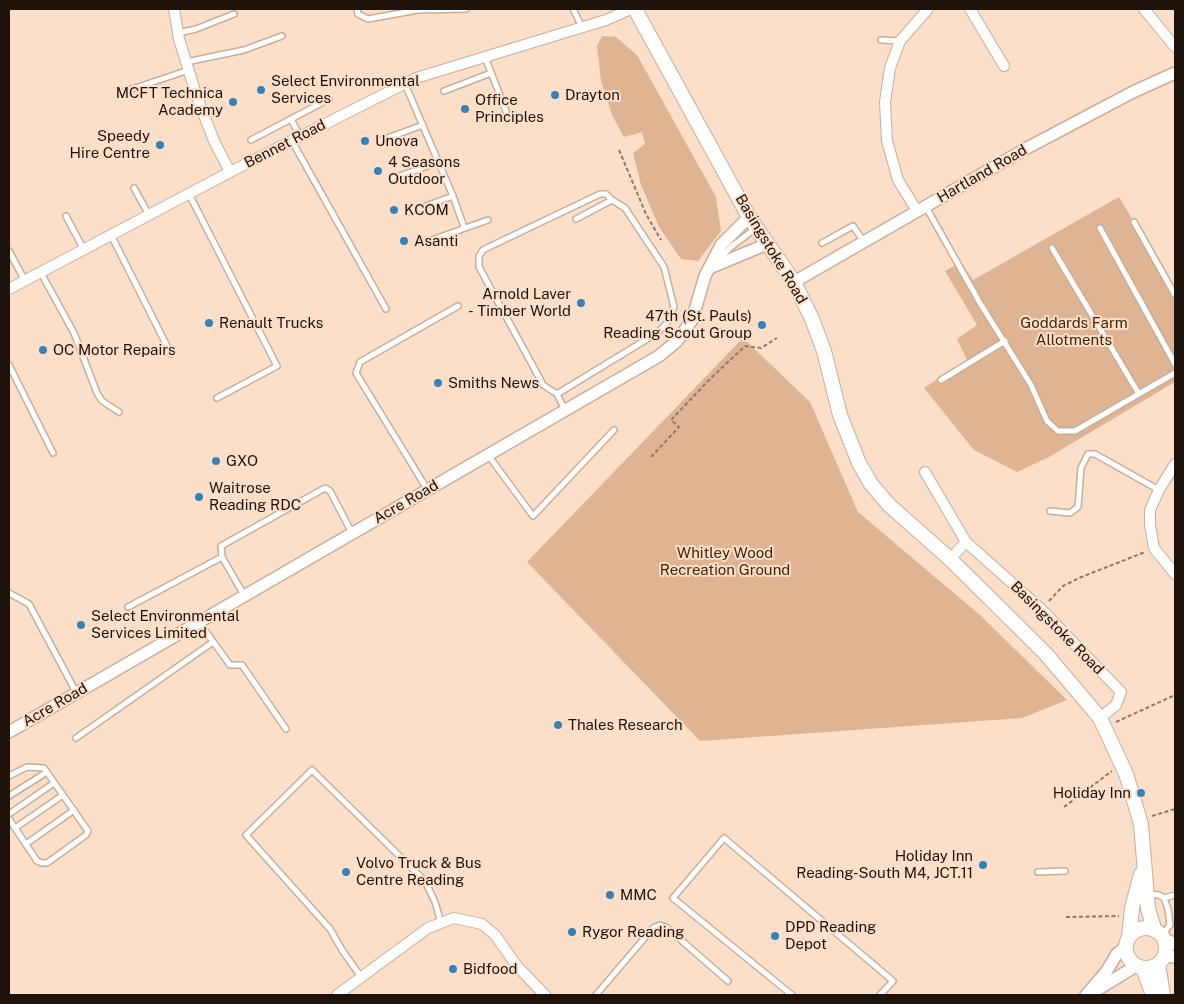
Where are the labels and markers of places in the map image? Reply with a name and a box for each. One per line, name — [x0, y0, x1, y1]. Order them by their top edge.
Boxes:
place label: Select Environmental Services — [271, 72, 420, 107]
place label: MCFT Technica Academy — [116, 84, 223, 119]
marker: Select Environmental Services — [255, 84, 267, 96]
place label: Drayton — [565, 86, 620, 104]
marker: Drayton — [549, 89, 561, 101]
place label: Office Principles — [475, 91, 544, 126]
marker: MCFT Technica Academy — [227, 96, 239, 108]
marker: Office Principles — [459, 103, 471, 115]
place label: Speedy Hire Centre — [70, 127, 150, 162]
place label: Unova — [375, 132, 418, 150]
marker: Unova — [359, 135, 371, 147]
marker: Speedy Hire Centre — [154, 139, 166, 151]
place label: 4 Seasons Outdoor — [388, 153, 460, 188]
marker: 4 Seasons Outdoor — [372, 165, 384, 177]
place label: KCOM — [404, 201, 449, 219]
marker: KCOM — [388, 204, 400, 216]
place label: Asanti — [414, 232, 458, 250]
marker: Asanti — [398, 235, 410, 247]
place label: Arnold Laver - Timber World — [468, 285, 571, 320]
marker: Arnold Laver - Timber World — [575, 297, 587, 309]
place label: 47th (St. Pauls) Reading Scout Group — [603, 307, 752, 342]
place label: Renault Trucks — [219, 314, 323, 332]
marker: Renault Trucks — [203, 317, 215, 329]
marker: 47th (St. Pauls) Reading Scout Group — [756, 319, 768, 331]
place label: OC Motor Repairs — [53, 341, 176, 359]
marker: OC Motor Repairs — [37, 344, 49, 356]
place label: Smiths News — [448, 374, 539, 392]
marker: Smiths News — [432, 377, 444, 389]
place label: GXO — [226, 452, 258, 470]
marker: GXO — [210, 455, 222, 467]
place label: Waitrose Reading RDC — [209, 479, 301, 514]
marker: Waitrose Reading RDC — [193, 491, 205, 503]
place label: Select Environmental Services Limited — [91, 607, 240, 642]
marker: Select Environmental Services Limited — [75, 619, 87, 631]
place label: Thales Research — [568, 716, 683, 734]
marker: Thales Research — [552, 719, 564, 731]
place label: Holiday Inn — [1053, 784, 1131, 802]
marker: Holiday Inn — [1135, 787, 1147, 799]
place label: Holiday Inn Reading-South M4, JCT.11 — [796, 847, 973, 882]
place label: Volvo Truck & Bus Centre Reading — [356, 854, 481, 889]
marker: Holiday Inn Reading-South M4, JCT.11 — [977, 859, 989, 871]
marker: Volvo Truck & Bus Centre Reading — [340, 866, 352, 878]
place label: MMC — [620, 886, 657, 904]
marker: MMC — [604, 889, 616, 901]
place label: DPD Reading Depot — [785, 918, 876, 953]
place label: Rygor Reading — [582, 923, 684, 941]
marker: Rygor Reading — [566, 926, 578, 938]
marker: DPD Reading Depot — [769, 930, 781, 942]
place label: Bidfood — [463, 960, 517, 978]
marker: Bidfood — [447, 963, 459, 975]

